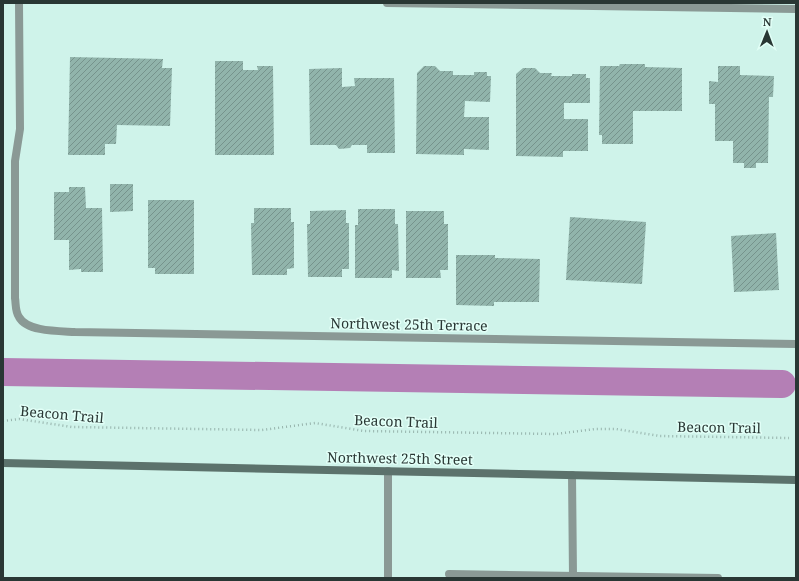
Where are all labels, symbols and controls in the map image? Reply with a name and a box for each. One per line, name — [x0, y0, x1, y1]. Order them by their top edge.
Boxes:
north arrow — [747, 12, 787, 52]
text: N — [763, 14, 772, 29]
street label: Northwest 25th Terrace — [330, 313, 488, 335]
street label: Beacon Trail — [19, 401, 105, 427]
street label: Beacon Trail — [354, 410, 439, 432]
street label: Beacon Trail — [677, 417, 762, 437]
street label: Northwest 25th Street — [327, 447, 473, 469]

